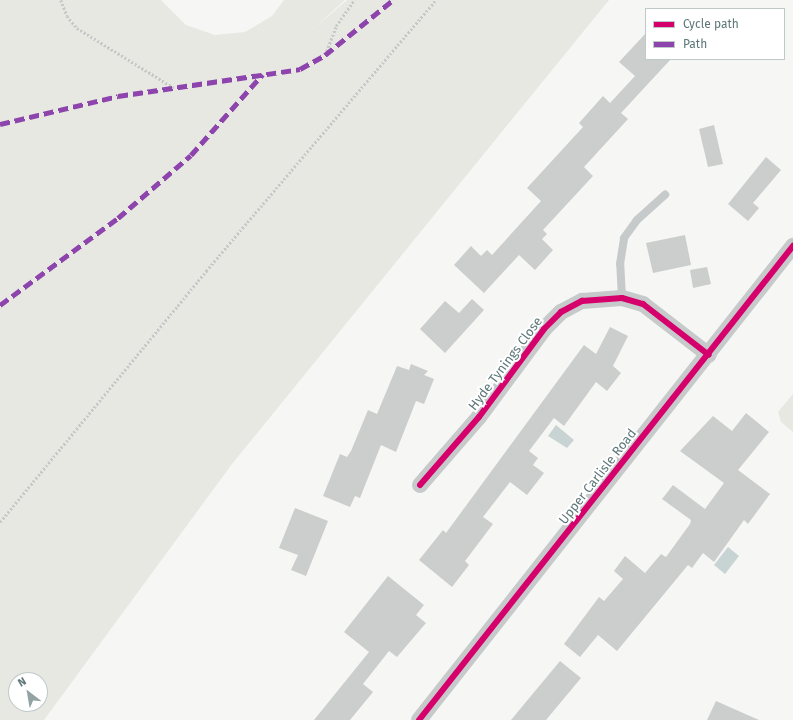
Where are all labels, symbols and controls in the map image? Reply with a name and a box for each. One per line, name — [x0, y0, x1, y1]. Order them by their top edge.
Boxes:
legend — [645, 8, 785, 60]
text: Cycle path — [683, 17, 739, 31]
text: Path — [683, 37, 707, 51]
street label: Hyde Tynings Close — [466, 314, 546, 414]
street label: Upper Carlisle Road — [556, 426, 640, 528]
north arrow — [8, 672, 48, 712]
text: N — [16, 675, 29, 690]

